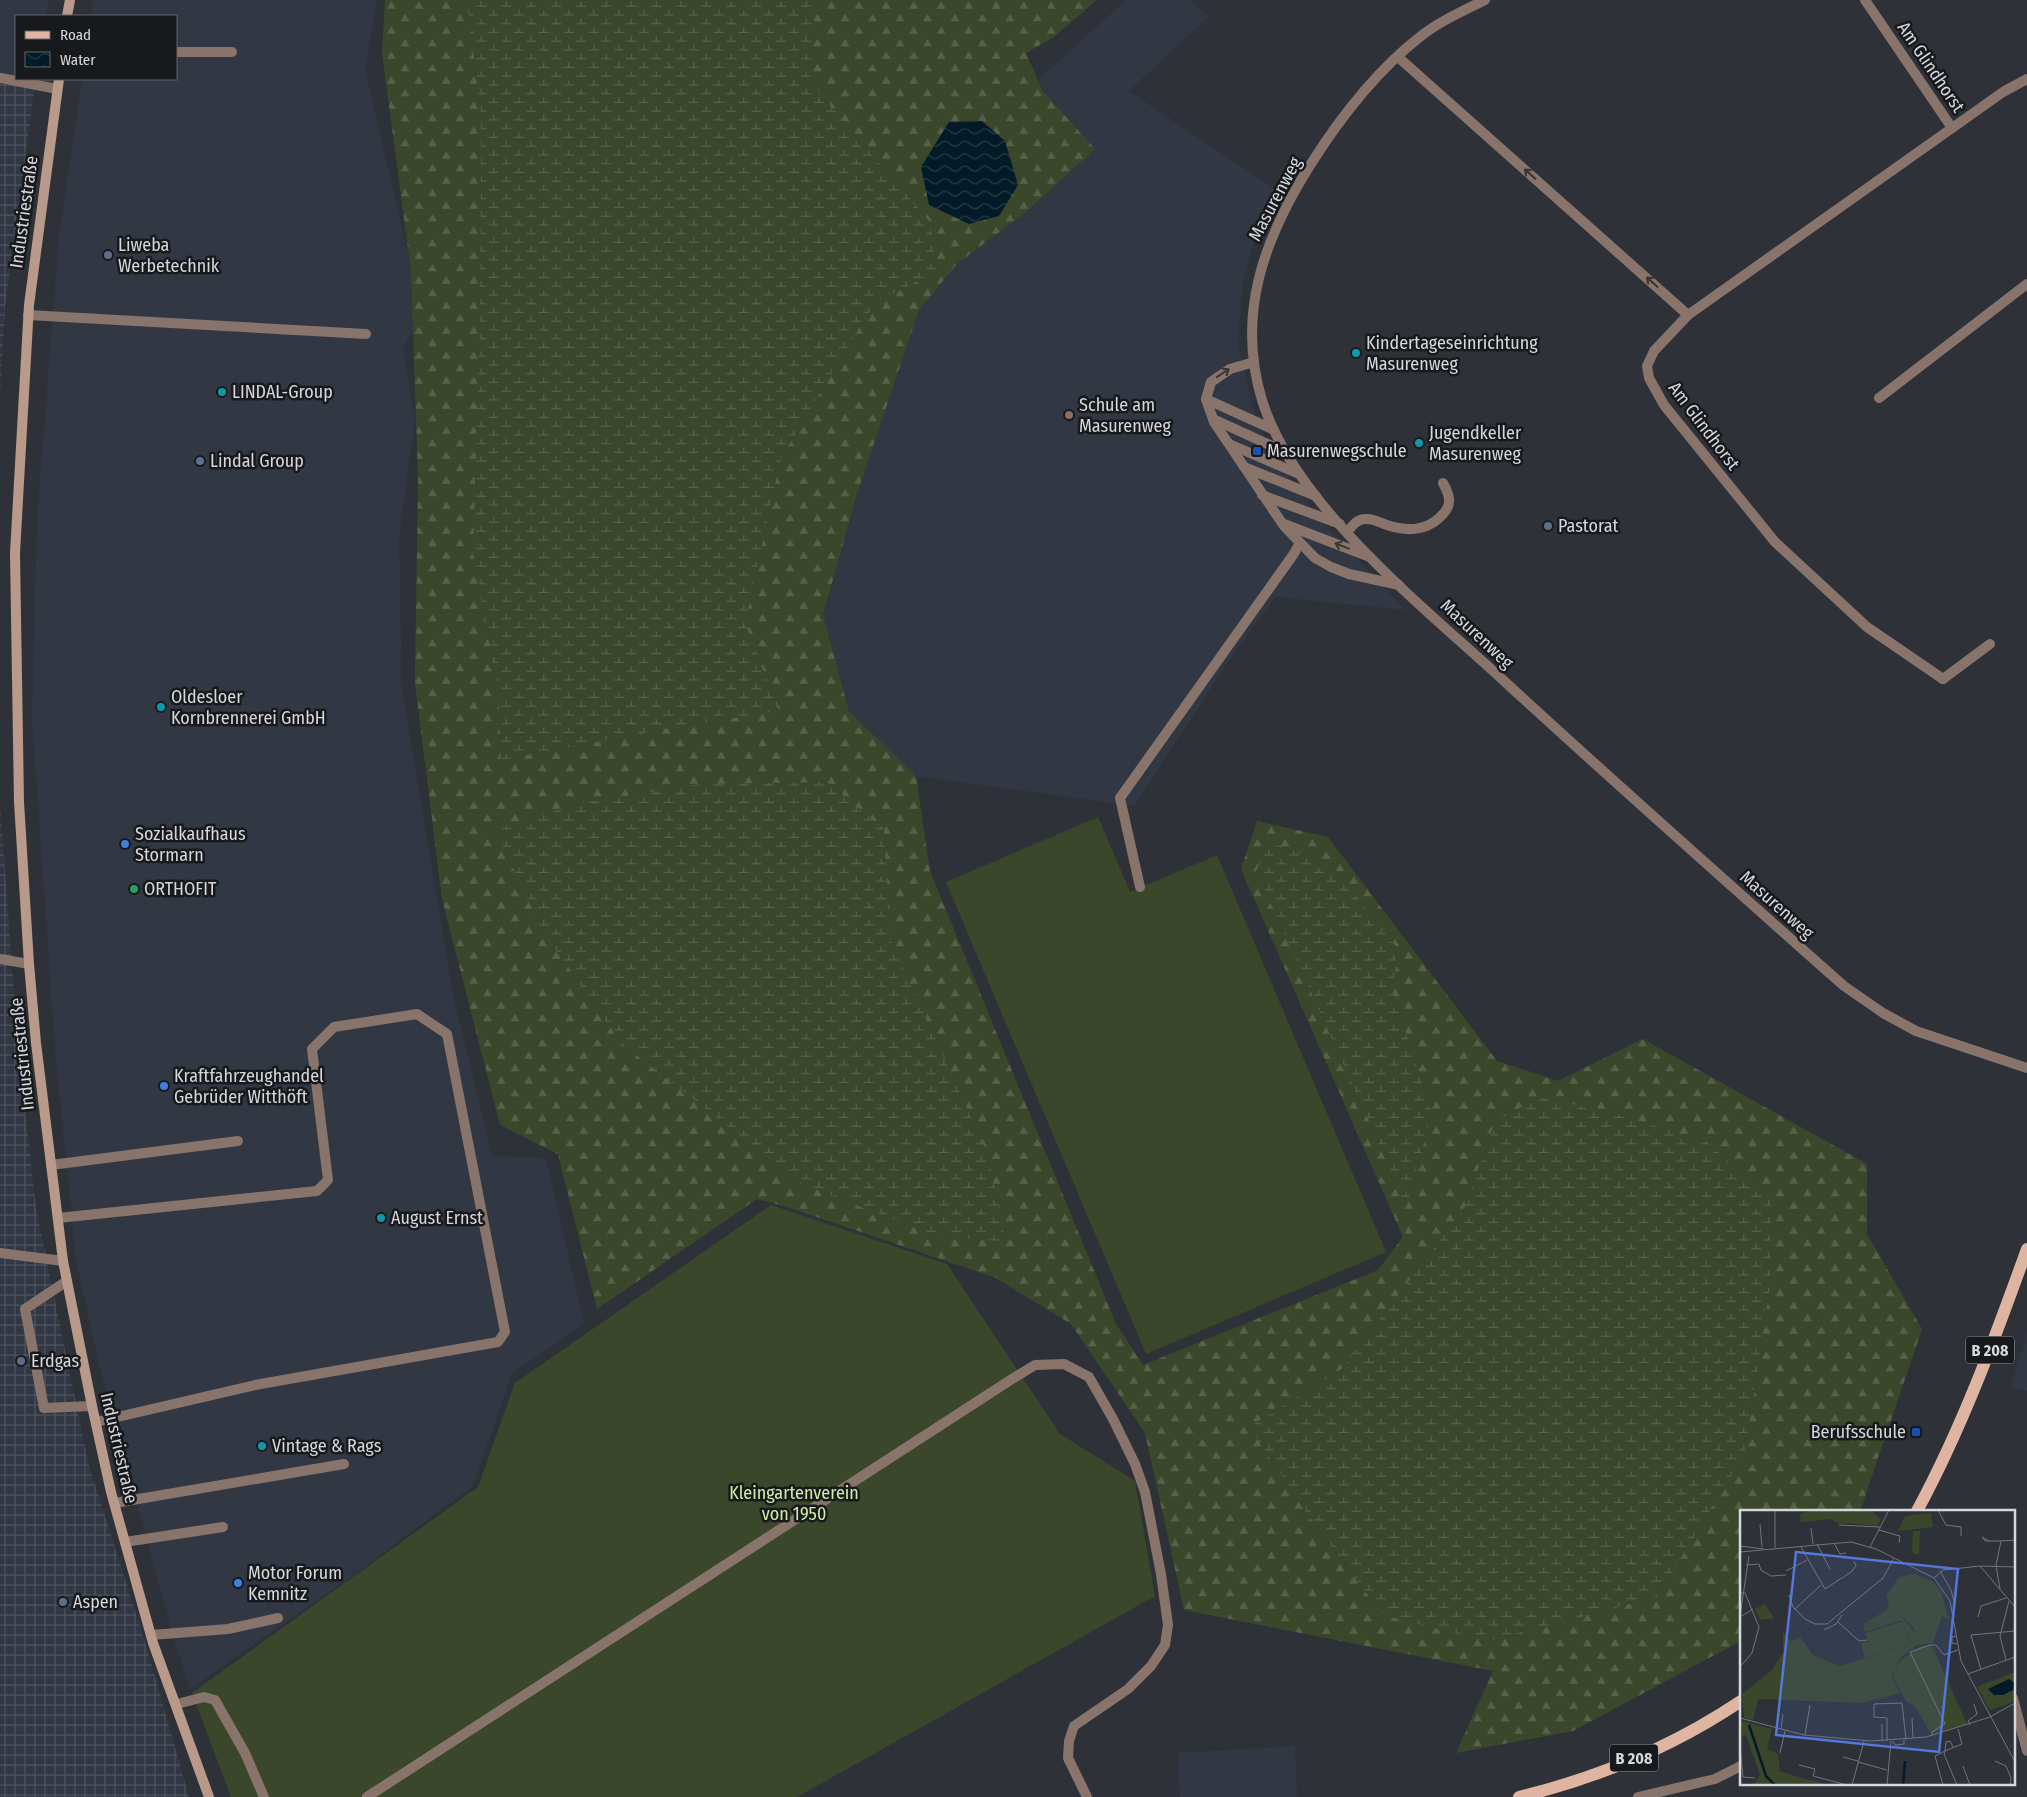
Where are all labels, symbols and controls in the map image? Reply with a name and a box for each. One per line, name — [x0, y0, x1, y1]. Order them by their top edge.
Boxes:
legend — [15, 15, 178, 80]
street label: Am Glindhorst — [1893, 17, 1969, 117]
text: Road — [60, 26, 91, 44]
text: Water — [60, 51, 96, 69]
street label: Masurenweg — [1244, 153, 1307, 245]
street label: Industriestraße — [5, 154, 43, 270]
one-way arrow — [1524, 169, 1537, 180]
place label: Liweba Werbetechnik — [118, 234, 220, 277]
marker: Liweba Werbetechnik — [102, 249, 114, 261]
one-way arrow — [1645, 277, 1658, 288]
place label: Kindertageseinrichtung Masurenweg — [1366, 332, 1538, 375]
marker: Kindertageseinrichtung Masurenweg — [1350, 347, 1362, 359]
one-way arrow — [1216, 368, 1230, 378]
street label: Am Glindhorst — [1664, 378, 1744, 475]
place label: LINDAL-Group — [232, 381, 333, 403]
marker: LINDAL-Group — [216, 386, 228, 398]
place label: Schule am Masurenweg — [1079, 394, 1171, 437]
marker: Schule am Masurenweg — [1063, 409, 1075, 421]
place label: Jugendkeller Masurenweg — [1429, 422, 1522, 465]
marker: Jugendkeller Masurenweg — [1413, 437, 1425, 449]
place label: Masurenwegschule — [1267, 440, 1407, 462]
marker: Masurenwegschule — [1251, 445, 1263, 457]
place label: Lindal Group — [210, 450, 304, 472]
marker: Lindal Group — [194, 455, 206, 467]
place label: Pastorat — [1558, 515, 1618, 537]
marker: Pastorat — [1542, 520, 1554, 532]
one-way arrow — [1335, 541, 1350, 550]
street label: Masurenweg — [1436, 595, 1518, 674]
place label: Oldesloer Kornbrennerei GmbH — [171, 686, 326, 729]
marker: Oldesloer Kornbrennerei GmbH — [155, 701, 167, 713]
place label: Sozialkaufhaus Stormarn — [135, 823, 246, 866]
marker: Sozialkaufhaus Stormarn — [119, 838, 131, 850]
street label: Masurenweg — [1735, 866, 1819, 944]
place label: ORTHOFIT — [144, 878, 217, 900]
marker: ORTHOFIT — [128, 883, 140, 895]
street label: Industriestraße — [5, 996, 39, 1111]
place label: Kraftfahrzeughandel Gebrüder Witthöft — [174, 1065, 324, 1108]
marker: Kraftfahrzeughandel Gebrüder Witthöft — [158, 1080, 170, 1092]
place label: August Ernst — [391, 1207, 483, 1229]
marker: August Ernst — [375, 1212, 387, 1224]
road number: B 208 — [1966, 1336, 2014, 1364]
place label: Erdgas — [31, 1350, 79, 1372]
marker: Erdgas — [15, 1355, 27, 1367]
street label: Industriestraße — [96, 1390, 142, 1506]
place label: Berufsschule — [1811, 1421, 1906, 1443]
marker: Berufsschule — [1910, 1426, 1922, 1438]
place label: Vintage & Rags — [272, 1435, 382, 1457]
marker: Vintage & Rags — [256, 1440, 268, 1452]
park label: Kleingartenverein von 1950 — [729, 1482, 859, 1525]
inset map — [1740, 1510, 2014, 1784]
place label: Motor Forum Kemnitz — [248, 1562, 342, 1605]
marker: Motor Forum Kemnitz — [232, 1577, 244, 1589]
place label: Aspen — [73, 1591, 118, 1613]
marker: Aspen — [57, 1596, 69, 1608]
road number: B 208 — [1610, 1745, 1658, 1772]

